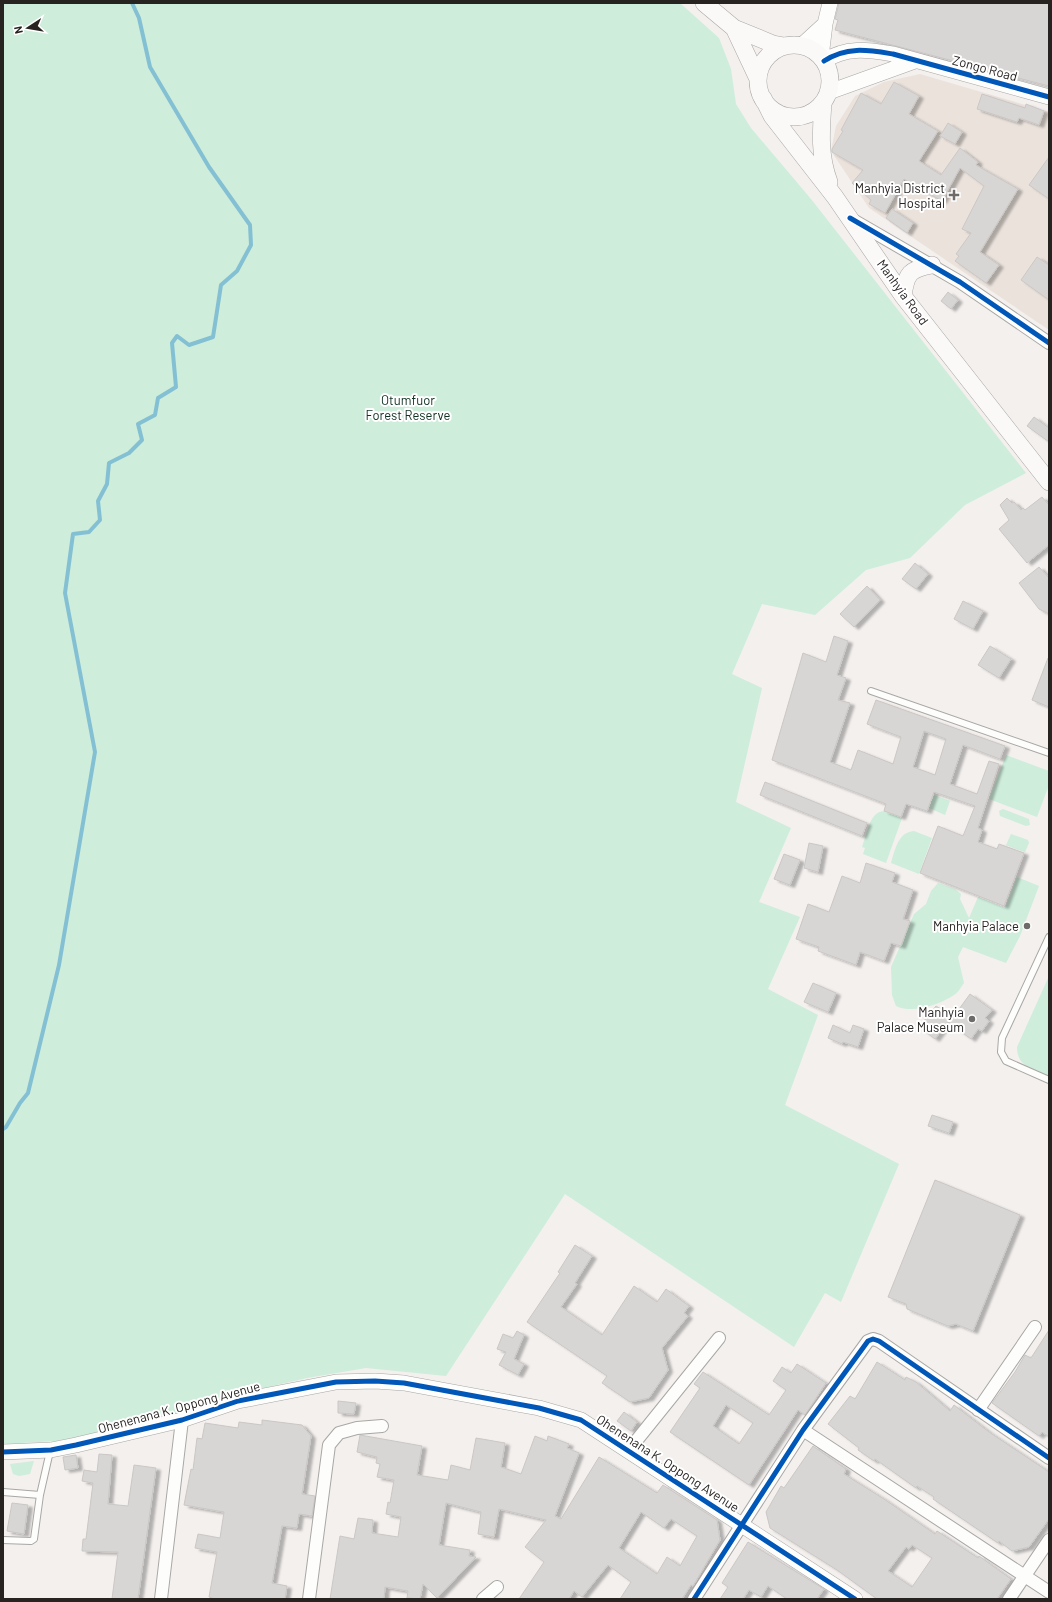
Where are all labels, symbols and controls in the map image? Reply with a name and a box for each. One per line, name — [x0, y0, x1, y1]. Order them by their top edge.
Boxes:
north arrow — [8, 8, 48, 48]
text: N — [11, 25, 25, 35]
street label: Zongo Road — [951, 52, 1019, 84]
place label: Manhyia District Hospital — [855, 180, 945, 211]
marker: Manhyia District Hospital — [948, 189, 960, 201]
street label: Manhyia Road — [874, 256, 932, 328]
park label: Otumfuor Forest Reserve — [366, 392, 451, 423]
place label: Manhyia Palace — [933, 918, 1019, 934]
marker: Manhyia Palace — [1022, 921, 1032, 931]
place label: Manhyia Palace Museum — [877, 1004, 964, 1035]
marker: Manhyia Palace Museum — [967, 1014, 977, 1024]
street label: Ohenenana K. Oppong Avenue — [96, 1378, 262, 1436]
street label: Ohenenana K. Oppong Avenue — [594, 1411, 742, 1515]

